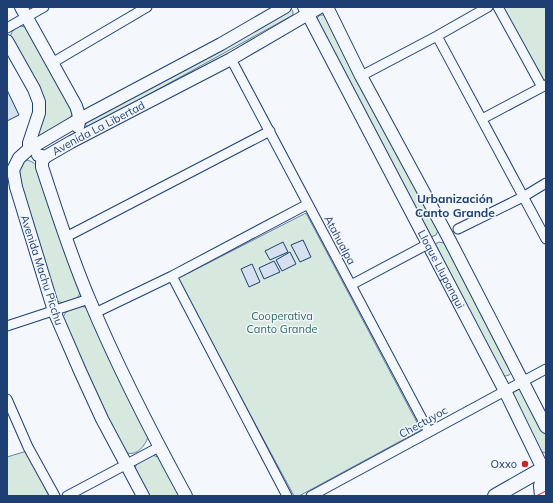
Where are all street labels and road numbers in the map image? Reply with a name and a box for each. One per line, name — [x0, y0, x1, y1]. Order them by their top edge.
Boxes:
street label: Avenida La Libertad — [50, 98, 147, 158]
street label: Avenida Machu Picchu — [18, 213, 66, 327]
street label: Atahualpa — [321, 213, 359, 267]
street label: Lloque Llupanqui — [415, 227, 468, 311]
street label: Chectuyoc — [396, 403, 450, 441]

